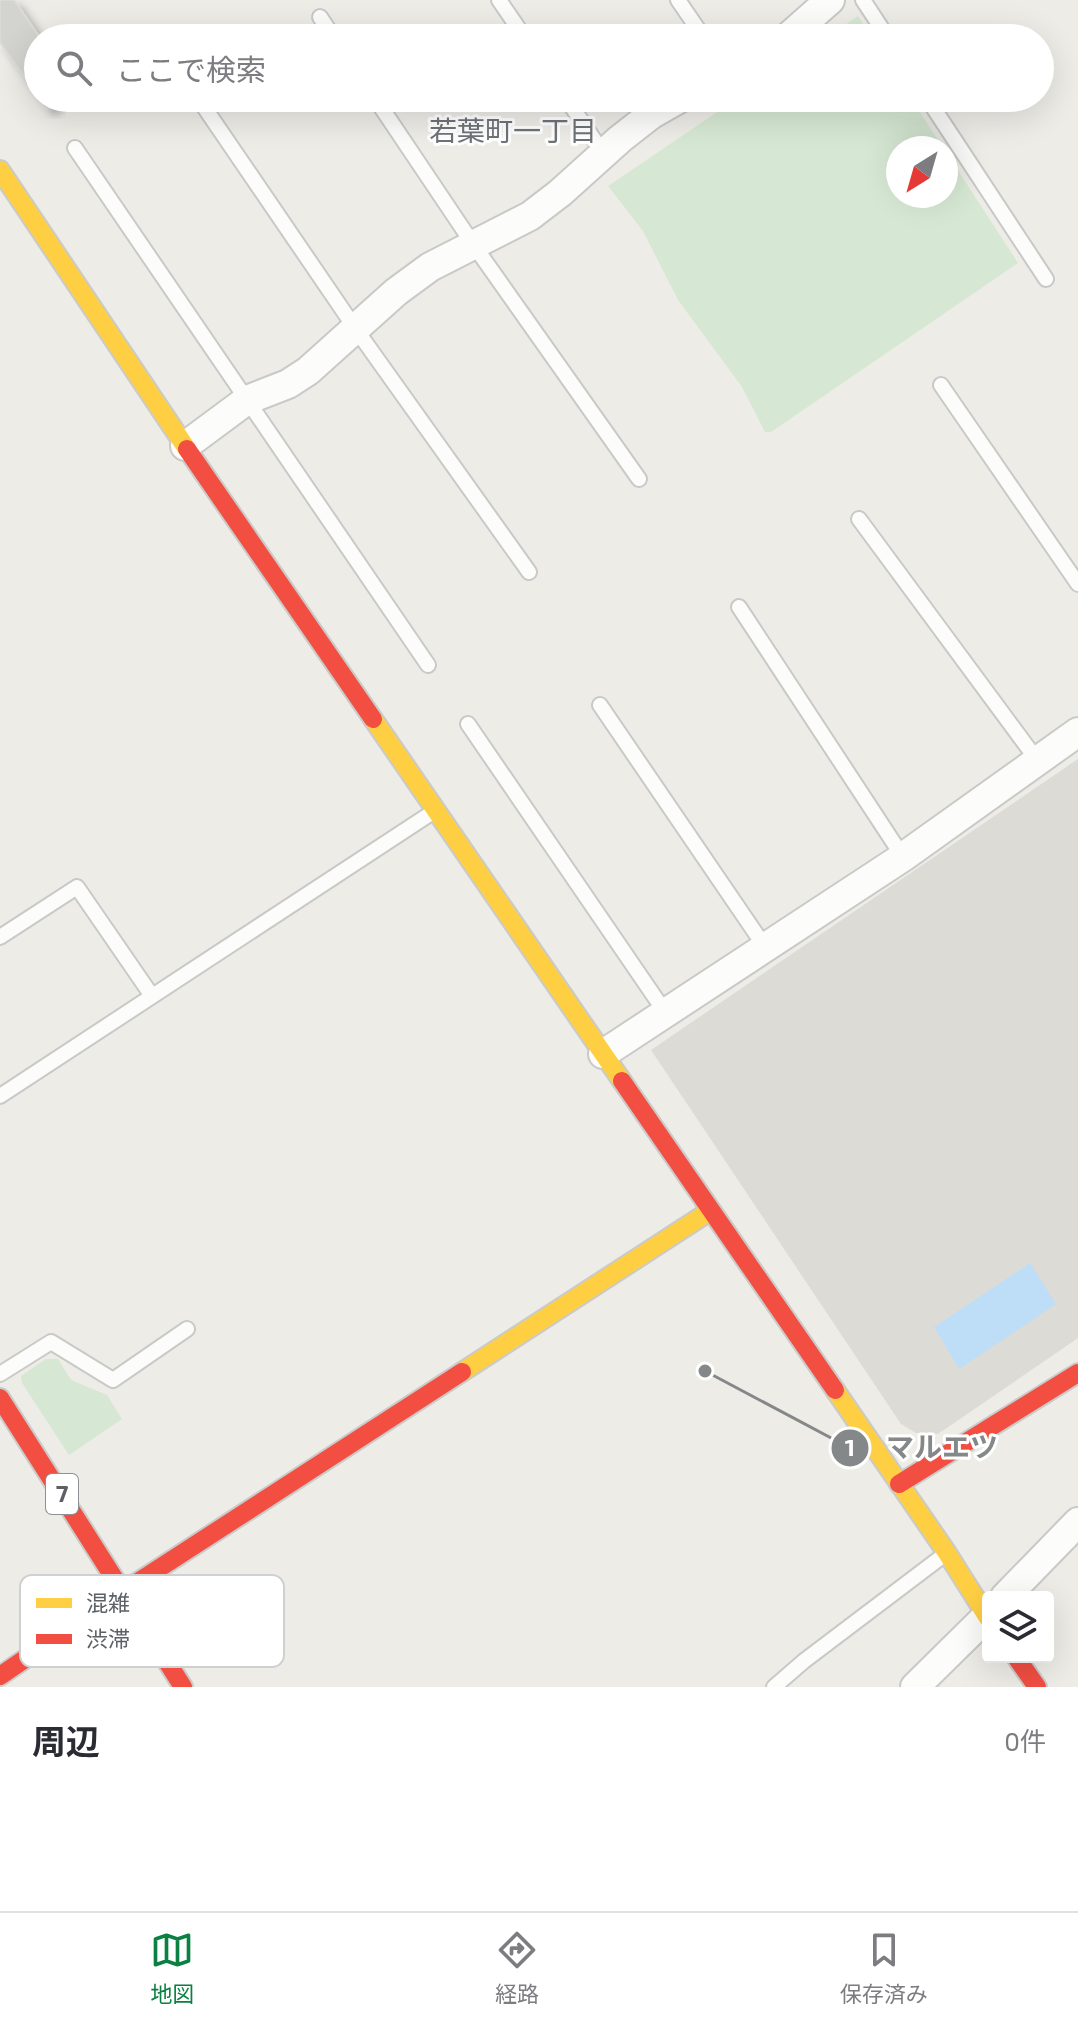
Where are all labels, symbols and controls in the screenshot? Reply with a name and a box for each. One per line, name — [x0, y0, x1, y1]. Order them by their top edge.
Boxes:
search box — [24, 24, 1054, 112]
icon: search — [52, 46, 96, 90]
text: ここで検索 — [116, 51, 266, 87]
district label: 若葉町一丁目 — [429, 113, 597, 147]
north arrow — [886, 136, 958, 208]
callout: マルエツ — [830, 1422, 1014, 1474]
text: マルエツ — [886, 1429, 998, 1463]
text: 1 — [845, 1432, 855, 1461]
road number: 7 — [46, 1474, 78, 1514]
legend — [20, 1575, 284, 1667]
text: 混雑 — [86, 1589, 130, 1615]
map controls — [982, 1591, 1054, 1663]
button: layers — [982, 1591, 1054, 1663]
text: 渋滞 — [86, 1625, 130, 1651]
text: 周辺 — [32, 1720, 100, 1761]
text: 0件 — [1004, 1725, 1046, 1756]
tab: 地図 — [150, 1928, 194, 2008]
tab: 経路 — [495, 1928, 539, 2008]
tab: 保存済み — [840, 1928, 928, 2008]

